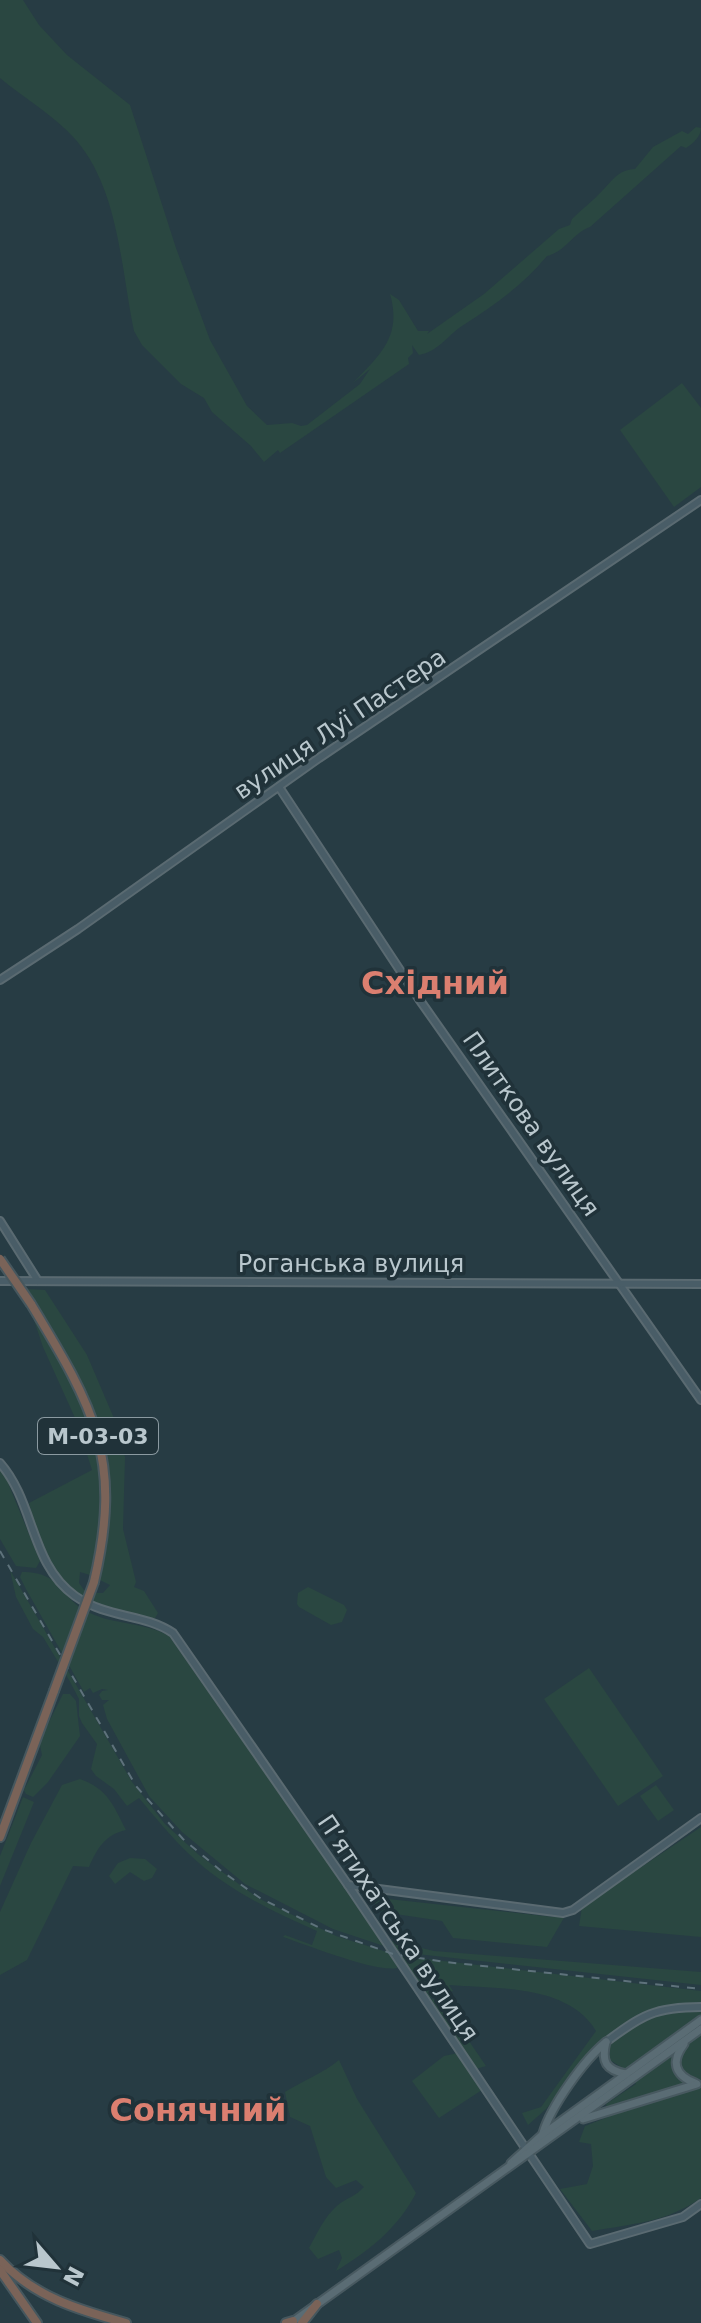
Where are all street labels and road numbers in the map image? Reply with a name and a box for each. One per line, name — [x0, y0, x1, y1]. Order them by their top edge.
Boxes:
street label: вулиця Луї Пастера — [229, 643, 451, 805]
street label: Плиткова вулиця — [457, 1026, 605, 1222]
street label: Роганська вулиця — [238, 1250, 464, 1278]
road number: М-03-03 — [38, 1418, 158, 1454]
street label: П’ятихатська вулиця — [312, 1810, 484, 2046]

